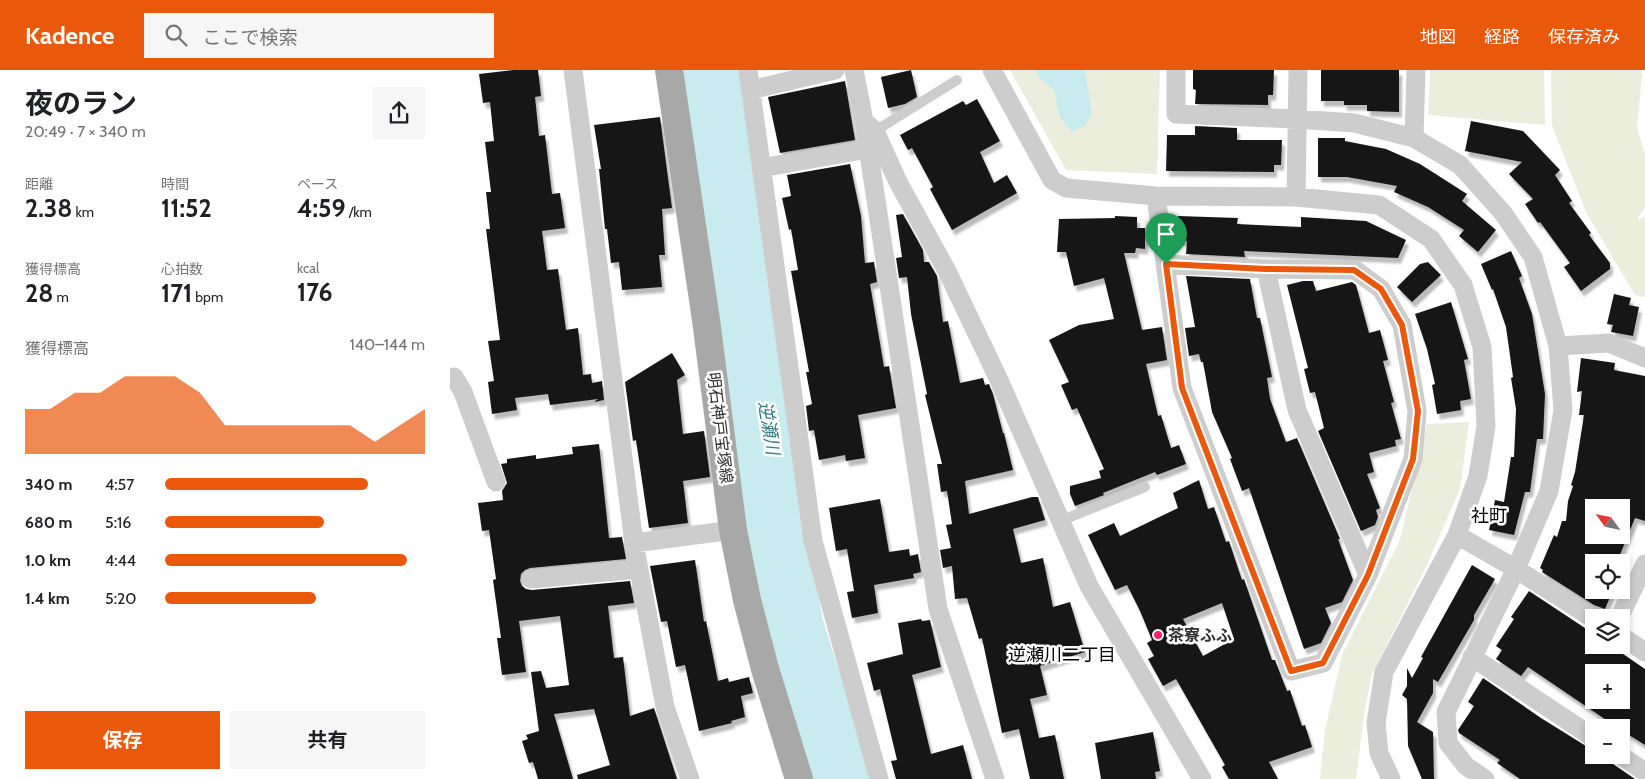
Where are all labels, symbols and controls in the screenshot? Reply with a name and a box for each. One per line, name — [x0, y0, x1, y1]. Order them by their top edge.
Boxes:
search box — [144, 13, 494, 58]
text: Kadence — [25, 21, 114, 50]
icon: search — [162, 21, 190, 49]
text: ここで検索 — [202, 26, 297, 49]
text: 地図 — [1420, 26, 1456, 48]
text: 経路 — [1484, 26, 1520, 48]
text: 保存済み — [1548, 26, 1620, 48]
text: 夜のラン — [25, 86, 137, 120]
button: share — [373, 87, 425, 139]
text: 20:49 · 7 × 340 m — [25, 122, 146, 141]
text: 距離 — [25, 175, 53, 193]
text: 時間 — [161, 175, 189, 193]
text: ペース — [297, 175, 338, 193]
text: 2.38 — [25, 193, 72, 223]
text: 11:52 — [161, 193, 212, 223]
text: 4:59 — [297, 193, 346, 223]
text: km — [72, 203, 94, 221]
text: /km — [346, 203, 372, 221]
pin — [1145, 213, 1187, 264]
icon: arrive — [1152, 220, 1180, 248]
text: kcal — [297, 259, 319, 277]
text: 獲得標高 — [25, 260, 81, 278]
text: 心拍数 — [161, 260, 203, 278]
text: 176 — [297, 277, 332, 307]
text: 28 — [25, 278, 53, 308]
text: 171 — [161, 278, 192, 308]
text: m — [53, 288, 69, 306]
text: bpm — [192, 288, 223, 306]
text: 140–144 m — [350, 335, 425, 354]
text: 獲得標高 — [25, 339, 89, 358]
street label: 明石神戸宝塚線 — [704, 371, 736, 485]
water label: 逆瀬川 — [754, 400, 784, 458]
text: 340 m — [25, 475, 72, 494]
text: 4:57 — [105, 475, 134, 494]
north arrow — [1585, 499, 1630, 544]
map controls — [1585, 499, 1630, 764]
district label: 社町 — [1471, 505, 1507, 527]
text: 680 m — [25, 513, 72, 532]
text: 5:16 — [105, 513, 131, 532]
text: 1.0 km — [25, 551, 71, 570]
text: 4:44 — [105, 551, 136, 570]
button: locate — [1585, 554, 1630, 599]
text: 1.4 km — [25, 589, 70, 608]
text: 5:20 — [105, 589, 137, 608]
button: layers — [1585, 609, 1630, 654]
place label: 茶寮ふふ — [1168, 626, 1232, 645]
marker: 茶寮ふふ — [1152, 629, 1164, 641]
district label: 逆瀬川二丁目 — [1008, 644, 1116, 666]
button: + — [1585, 664, 1630, 709]
button: 保存 — [25, 711, 220, 769]
button: 共有 — [230, 711, 425, 769]
button: − — [1585, 719, 1630, 764]

